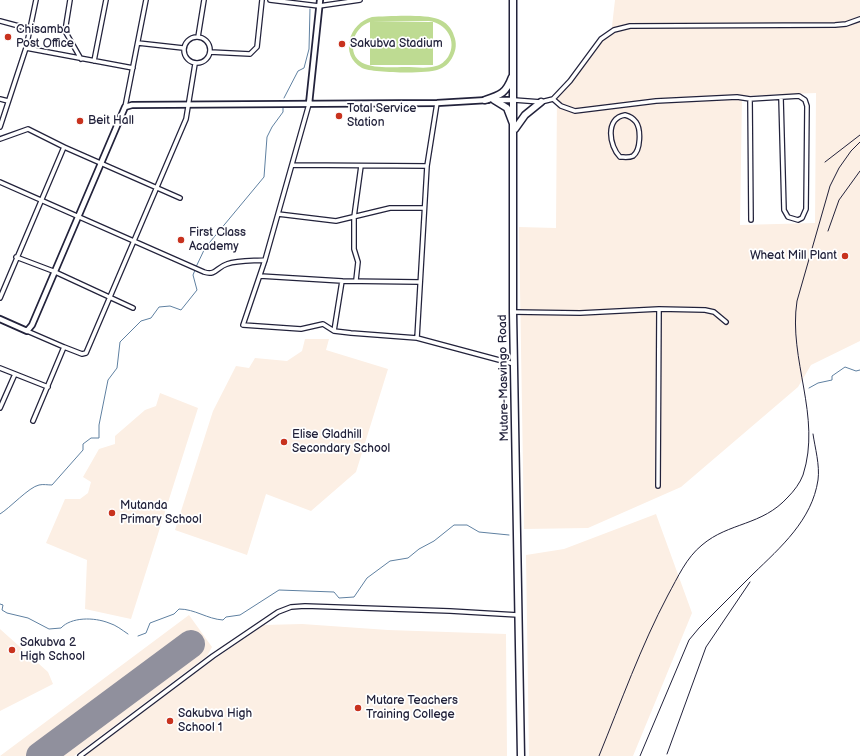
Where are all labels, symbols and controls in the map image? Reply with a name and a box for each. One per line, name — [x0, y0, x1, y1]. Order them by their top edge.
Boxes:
place label: Chisamba Post Office — [16, 23, 74, 51]
marker: Chisamba Post Office — [3, 32, 13, 42]
place label: Sakubva Stadium — [350, 37, 443, 51]
marker: Sakubva Stadium — [337, 39, 347, 49]
place label: Total Service Station — [347, 102, 416, 130]
marker: Total Service Station — [334, 111, 344, 121]
place label: Beit Hall — [88, 114, 134, 128]
marker: Beit Hall — [75, 116, 85, 126]
place label: First Class Academy — [189, 226, 246, 254]
marker: First Class Academy — [176, 235, 186, 245]
place label: Wheat Mill Plant — [750, 249, 837, 263]
marker: Wheat Mill Plant — [840, 251, 850, 261]
street label: Mutare-Masvingo Road — [496, 314, 512, 442]
place label: Elise Gladhill Secondary School — [292, 428, 390, 456]
marker: Elise Gladhill Secondary School — [279, 437, 289, 447]
place label: Mutanda Primary School — [120, 499, 202, 527]
marker: Mutanda Primary School — [107, 508, 117, 518]
place label: Sakubva 2 High School — [20, 636, 85, 664]
marker: Sakubva 2 High School — [7, 645, 17, 655]
place label: Mutare Teachers Training College — [366, 694, 458, 722]
marker: Mutare Teachers Training College — [353, 703, 363, 713]
place label: Sakubva High School 1 — [178, 707, 252, 735]
marker: Sakubva High School 1 — [165, 716, 175, 726]

